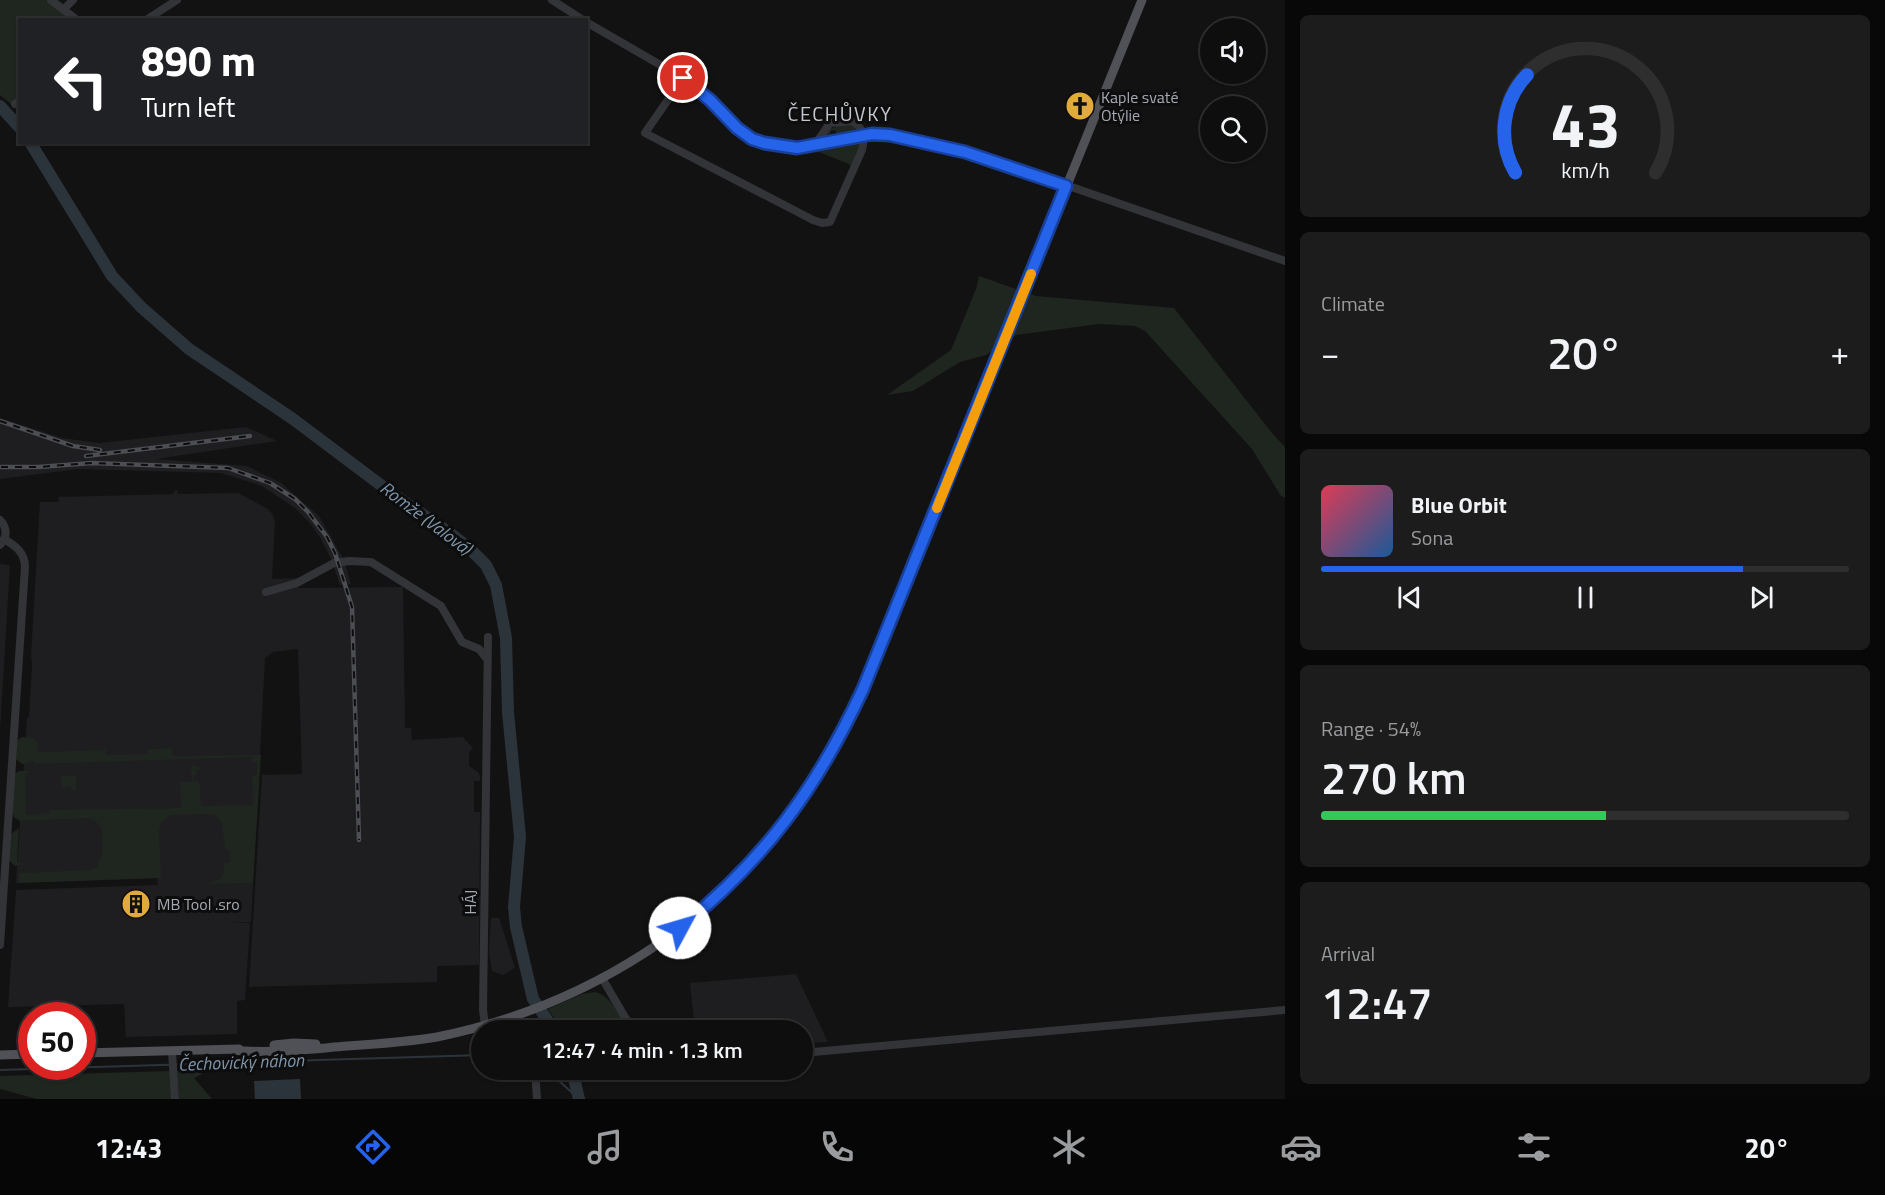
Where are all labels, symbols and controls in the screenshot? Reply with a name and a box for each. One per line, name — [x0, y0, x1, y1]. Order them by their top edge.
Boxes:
map controls — [1200, 18, 1266, 162]
button: sound — [1200, 18, 1266, 84]
text: 890 m — [141, 28, 256, 92]
icon: left — [42, 42, 120, 120]
pin — [657, 52, 708, 103]
icon: arrive — [666, 61, 699, 94]
text: 43 — [1550, 76, 1620, 171]
place label: Kaple svaté Otýlie — [1101, 85, 1178, 127]
text: Turn left — [141, 86, 235, 127]
church icon: Kaple svaté Otýlie — [1064, 90, 1096, 122]
button: search — [1200, 96, 1266, 162]
district label: ČECHŮVKY — [788, 98, 892, 129]
text: km/h — [1561, 154, 1609, 186]
text: Climate — [1321, 288, 1385, 319]
text: 20° — [1547, 318, 1623, 386]
text: − — [1321, 328, 1339, 378]
text: + — [1831, 328, 1849, 378]
water label: Romže (Valová) — [375, 475, 479, 563]
text: Blue Orbit — [1411, 488, 1507, 522]
text: Sona — [1411, 522, 1453, 553]
icon: previous — [1393, 581, 1426, 614]
icon: pause — [1569, 581, 1602, 614]
icon: next — [1745, 581, 1778, 614]
text: Range · 54% — [1321, 713, 1421, 744]
text: 270 km — [1321, 743, 1467, 811]
building icon: MB Tool .sro — [120, 888, 152, 920]
street label: HÁJ — [458, 890, 482, 914]
place label: MB Tool .sro — [157, 892, 240, 916]
position arrow — [648, 896, 712, 960]
text: Arrival — [1321, 938, 1375, 969]
text: 12:47 — [1321, 968, 1433, 1036]
speed limit sign: 50 — [18, 1002, 96, 1080]
text: 12:47 · 4 min · 1.3 km — [541, 1033, 743, 1067]
water label: Čechovický náhon — [177, 1046, 306, 1078]
icon: directions — [352, 1126, 394, 1168]
icon: music — [584, 1126, 626, 1168]
icon: phone — [816, 1126, 858, 1168]
icon: climate — [1048, 1126, 1090, 1168]
icon: car — [1280, 1126, 1322, 1168]
icon: filters — [1513, 1126, 1555, 1168]
text: 12:43 — [95, 1127, 162, 1168]
text: 20° — [1745, 1127, 1790, 1168]

